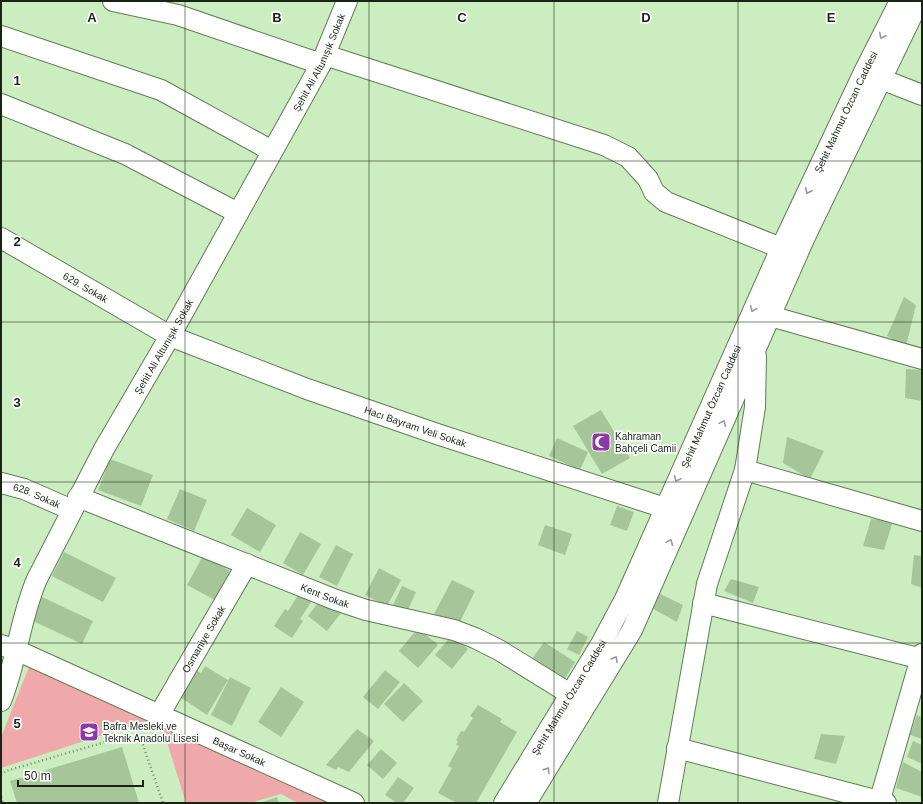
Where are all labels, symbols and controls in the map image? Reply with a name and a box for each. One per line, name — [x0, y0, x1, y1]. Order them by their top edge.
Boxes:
text: A — [87, 10, 97, 25]
text: B — [272, 10, 282, 25]
text: C — [457, 10, 467, 25]
text: D — [641, 10, 651, 25]
text: E — [827, 10, 836, 25]
street label: Şehit Ali Altunışık Sokak — [290, 11, 347, 113]
one-way arrow — [879, 31, 887, 39]
street label: Şehit Mahmut Özcan Caddesi — [812, 49, 879, 174]
text: 1 — [13, 73, 21, 88]
one-way arrow — [805, 187, 813, 194]
text: 2 — [13, 234, 21, 249]
street label: 629. Sokak — [61, 270, 111, 305]
street label: Şehit Ali Altunışık Sokak — [132, 296, 195, 396]
one-way arrow — [750, 305, 758, 312]
street label: Şehit Mahmut Özcan Caddesi — [679, 343, 743, 469]
text: 3 — [13, 395, 21, 410]
street label: Hacı Bayram Veli Sokak — [363, 404, 469, 449]
one-way arrow — [718, 419, 726, 426]
mosque icon: Kahraman Bahçeli Camii — [590, 431, 612, 453]
place label: Kahraman Bahçeli Camii — [615, 431, 676, 454]
one-way arrow — [674, 475, 682, 482]
street label: 628. Sokak — [12, 481, 63, 510]
one-way arrow — [665, 538, 673, 546]
text: 4 — [13, 555, 21, 570]
street label: Kent Sokak — [299, 581, 352, 610]
street label: Osmaniye Sokak — [180, 603, 228, 674]
street label: Şehit Mahmut Özcan Caddesi — [529, 638, 608, 757]
one-way arrow — [611, 656, 618, 663]
text: 5 — [13, 716, 21, 731]
school or university icon: Bafra Mesleki ve Teknik Anadolu Lisesi — [78, 721, 100, 743]
place label: Bafra Mesleki ve Teknik Anadolu Lisesi — [103, 721, 199, 744]
street label: Başar Sokak — [211, 734, 268, 768]
scale bar — [18, 762, 143, 788]
one-way arrow — [542, 767, 550, 774]
text: 50 m — [24, 769, 51, 783]

